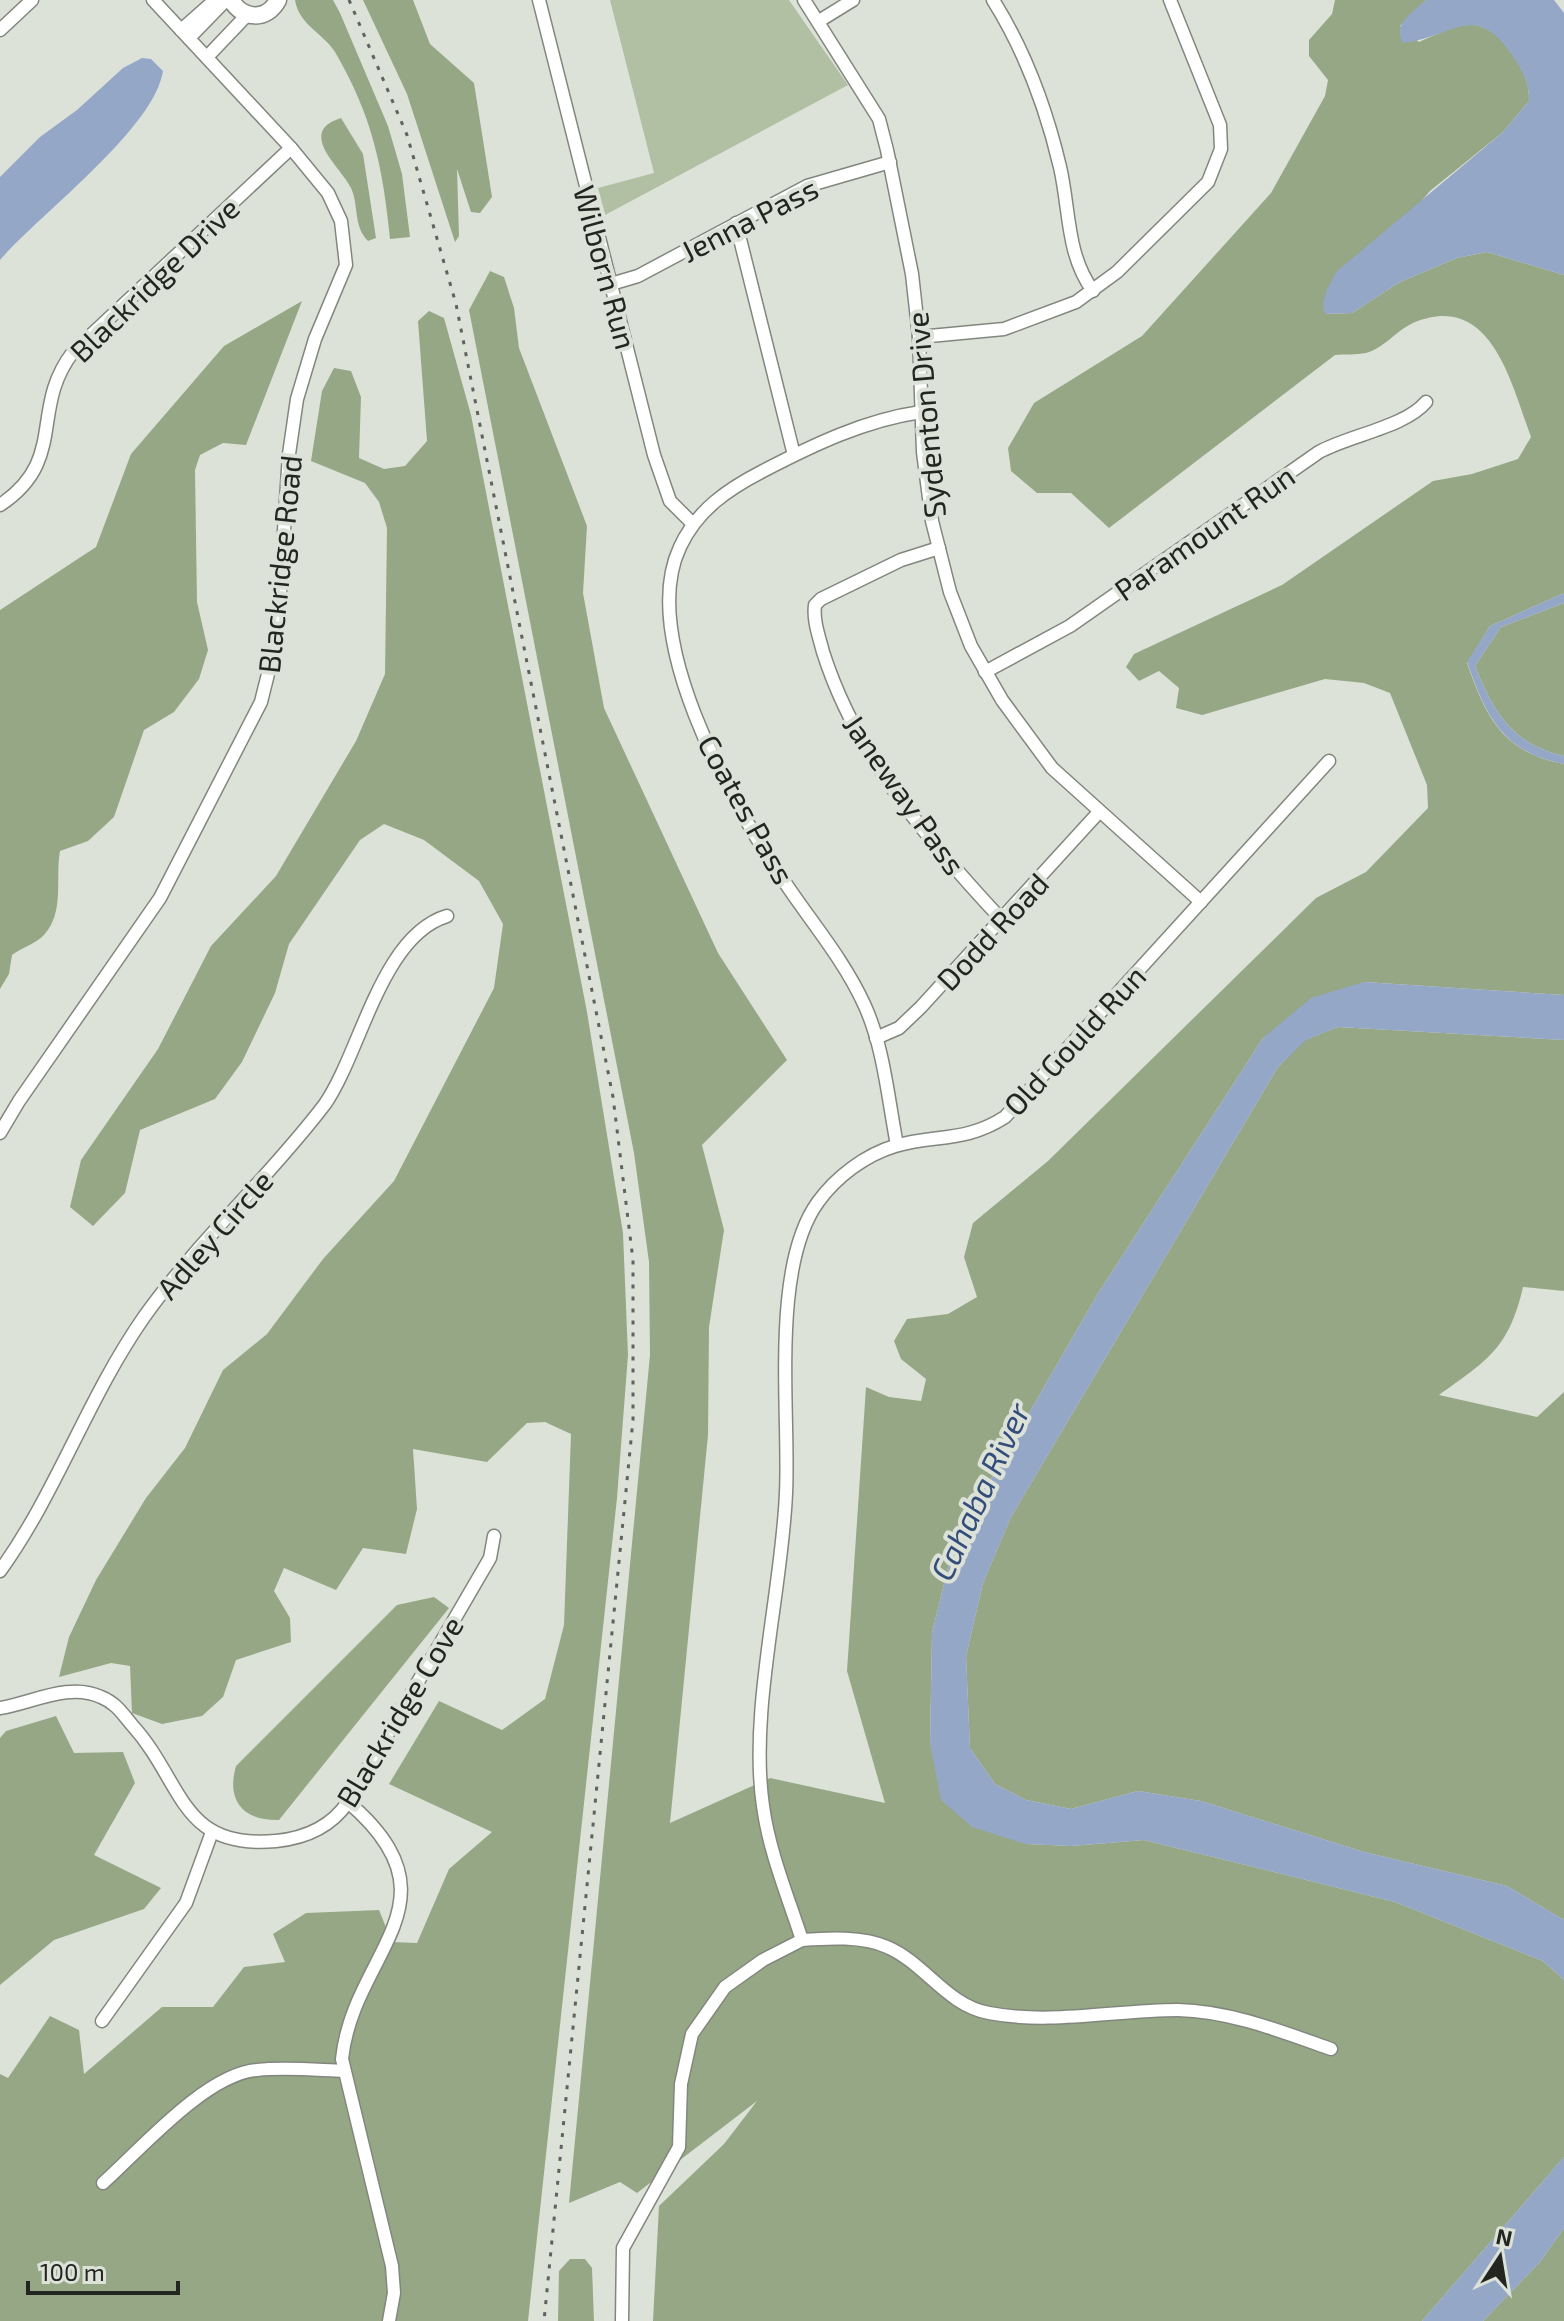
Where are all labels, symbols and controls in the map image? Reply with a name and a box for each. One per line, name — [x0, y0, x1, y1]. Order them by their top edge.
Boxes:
street label: Jenna Pass — [675, 169, 823, 269]
street label: Wilborn Run — [567, 181, 645, 353]
street label: Blackridge Drive — [62, 189, 246, 369]
street label: Sydenton Drive — [898, 310, 952, 520]
street label: Blackridge Road — [250, 453, 308, 675]
street label: Paramount Run — [1107, 457, 1301, 607]
street label: Janeway Pass — [836, 707, 974, 881]
street label: Coates Pass — [691, 728, 803, 890]
street label: Dodd Road — [929, 865, 1055, 997]
street label: Old Gould Run — [995, 958, 1153, 1122]
street label: Adley Circle — [148, 1162, 280, 1306]
water label: Cahaba River — [921, 1395, 1037, 1586]
street label: Blackridge Cove — [328, 1609, 470, 1813]
north arrow — [1460, 2217, 1540, 2297]
text: N — [1494, 2222, 1515, 2251]
scale bar — [28, 2245, 178, 2295]
text: 100 m — [40, 2257, 105, 2286]

